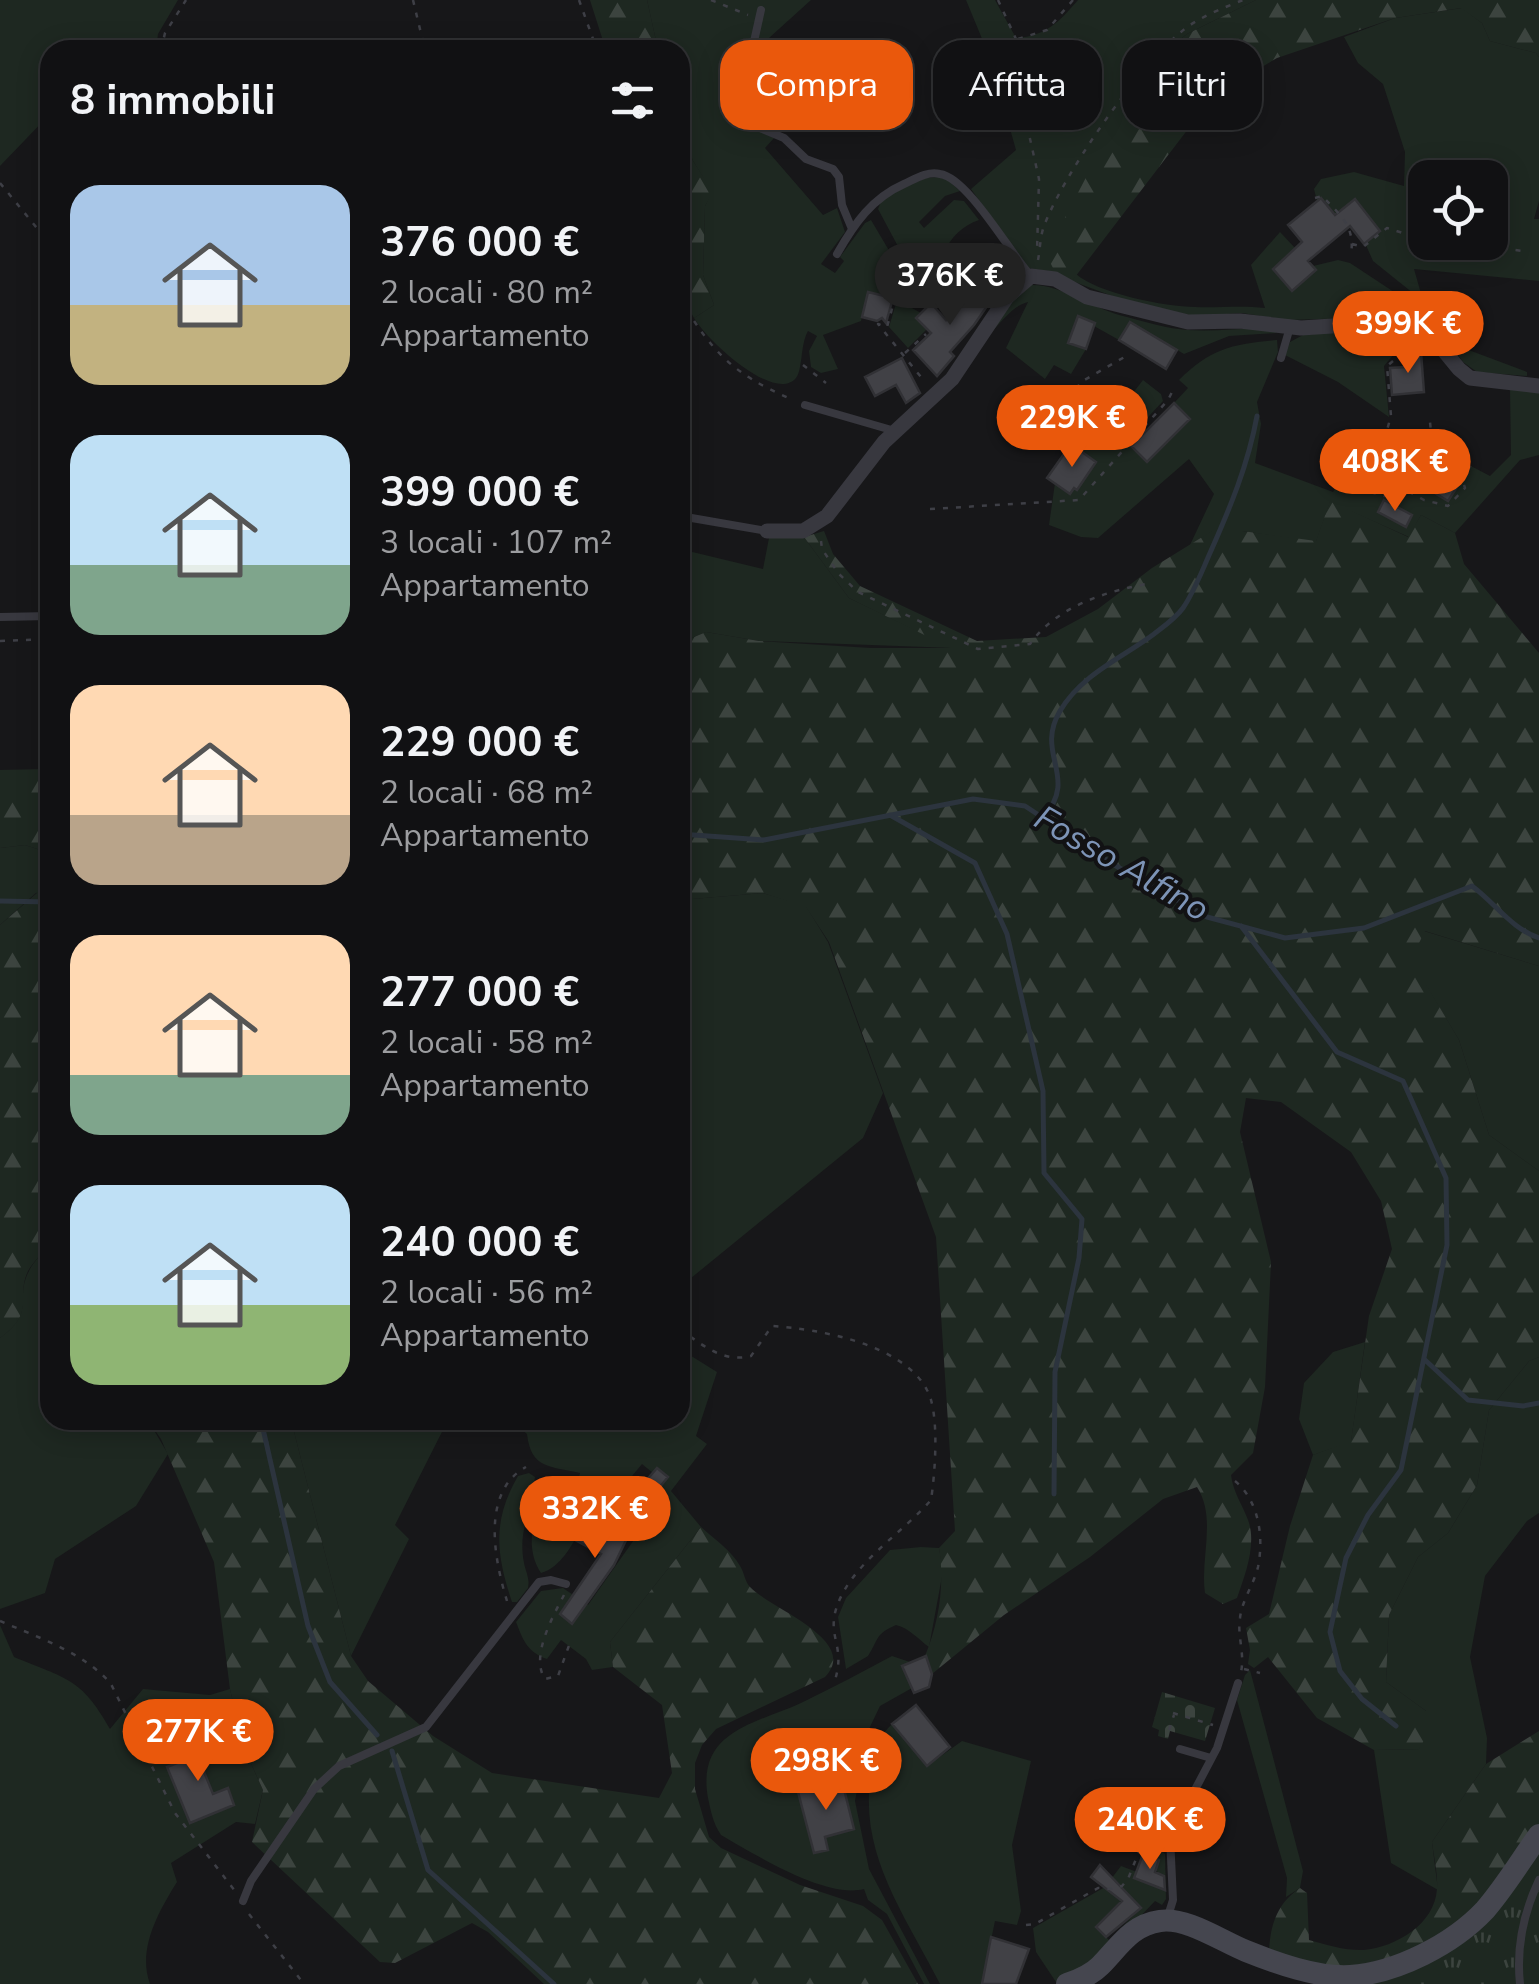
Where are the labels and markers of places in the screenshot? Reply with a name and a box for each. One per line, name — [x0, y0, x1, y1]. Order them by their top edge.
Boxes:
pin: 376K € — [869, 243, 1031, 328]
pin: 399K € — [1327, 291, 1489, 376]
pin: 229K € — [991, 385, 1153, 470]
pin: 408K € — [1314, 429, 1476, 514]
pin: 332K € — [514, 1476, 676, 1561]
pin: 277K € — [117, 1699, 279, 1784]
pin: 298K € — [745, 1728, 907, 1813]
pin: 240K € — [1069, 1787, 1231, 1872]

